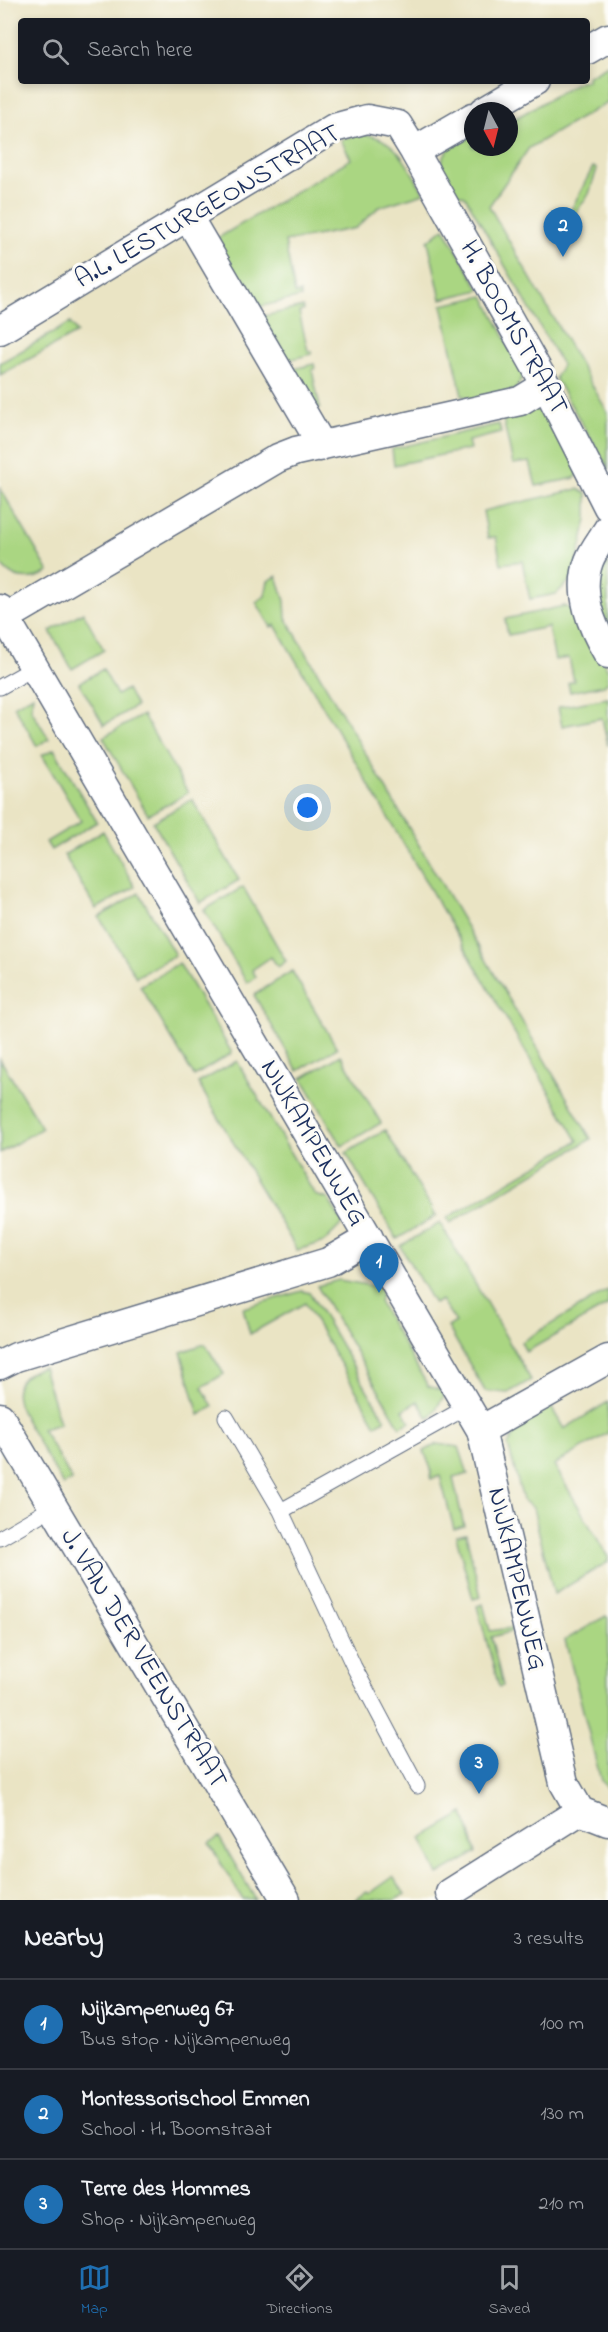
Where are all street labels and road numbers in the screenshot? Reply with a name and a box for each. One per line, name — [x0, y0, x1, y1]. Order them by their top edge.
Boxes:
street label: A.L. LESTURGEONSTRAAT — [68, 115, 348, 299]
street label: H. BOOMSTRAAT — [449, 234, 577, 422]
street label: NIJKAMPENWEG — [249, 1052, 377, 1234]
street label: NIJKAMPENWEG — [476, 1484, 556, 1674]
street label: J. VAN DER VEENSTRAAT — [50, 1521, 236, 1797]

